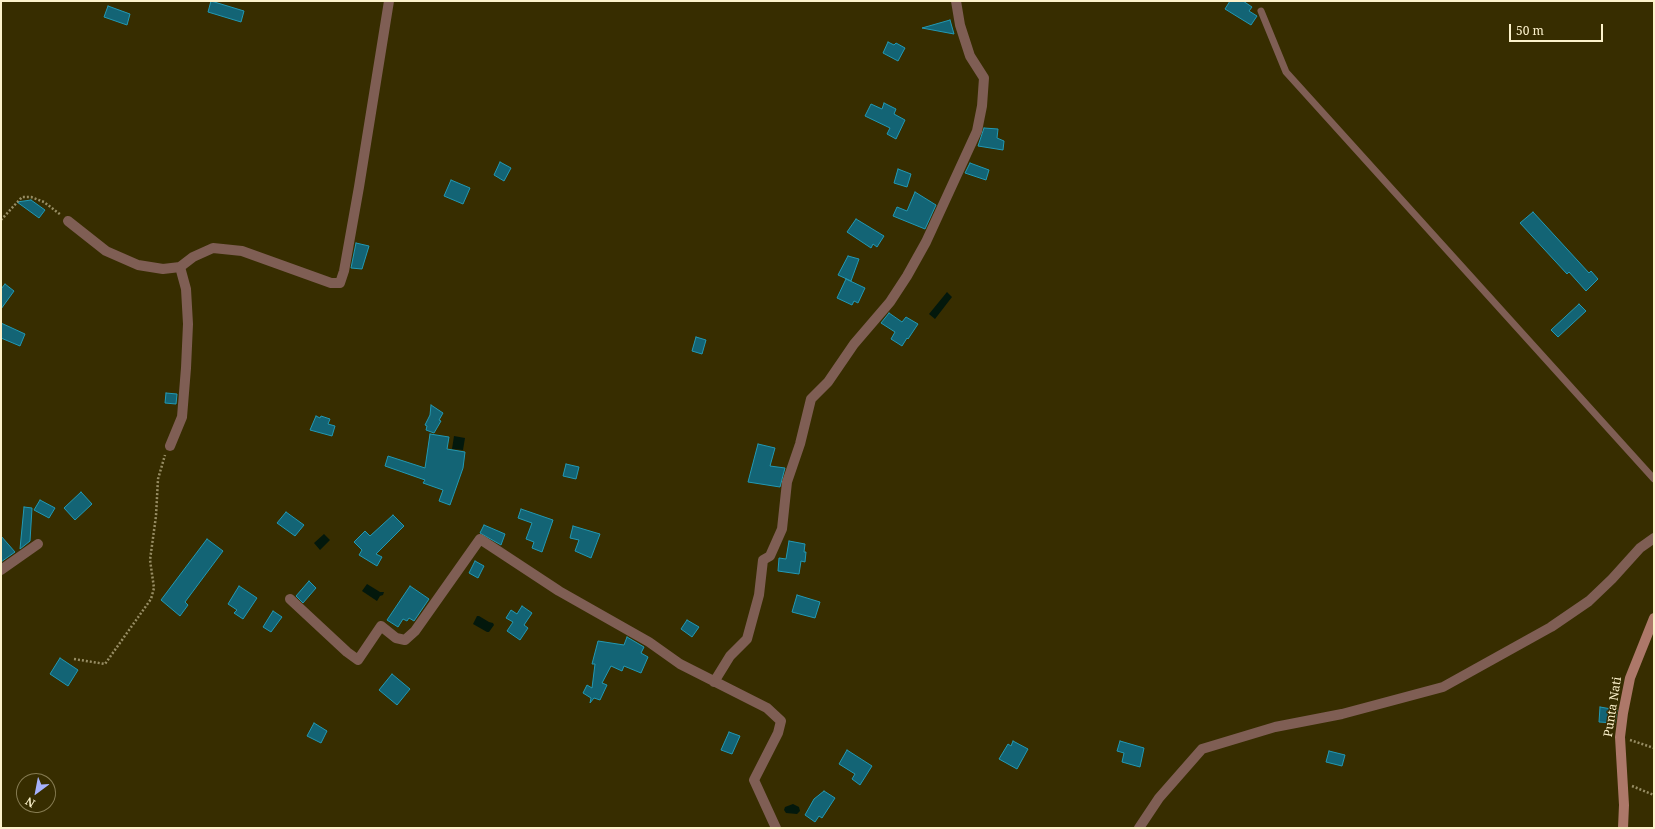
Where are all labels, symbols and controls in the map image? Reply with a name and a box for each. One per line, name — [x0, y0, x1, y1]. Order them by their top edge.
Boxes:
scale bar — [1511, 16, 1605, 42]
text: 50 m — [1516, 22, 1544, 39]
street label: Punta Nati — [1601, 676, 1625, 738]
north arrow — [16, 773, 56, 813]
text: N — [22, 794, 38, 811]

